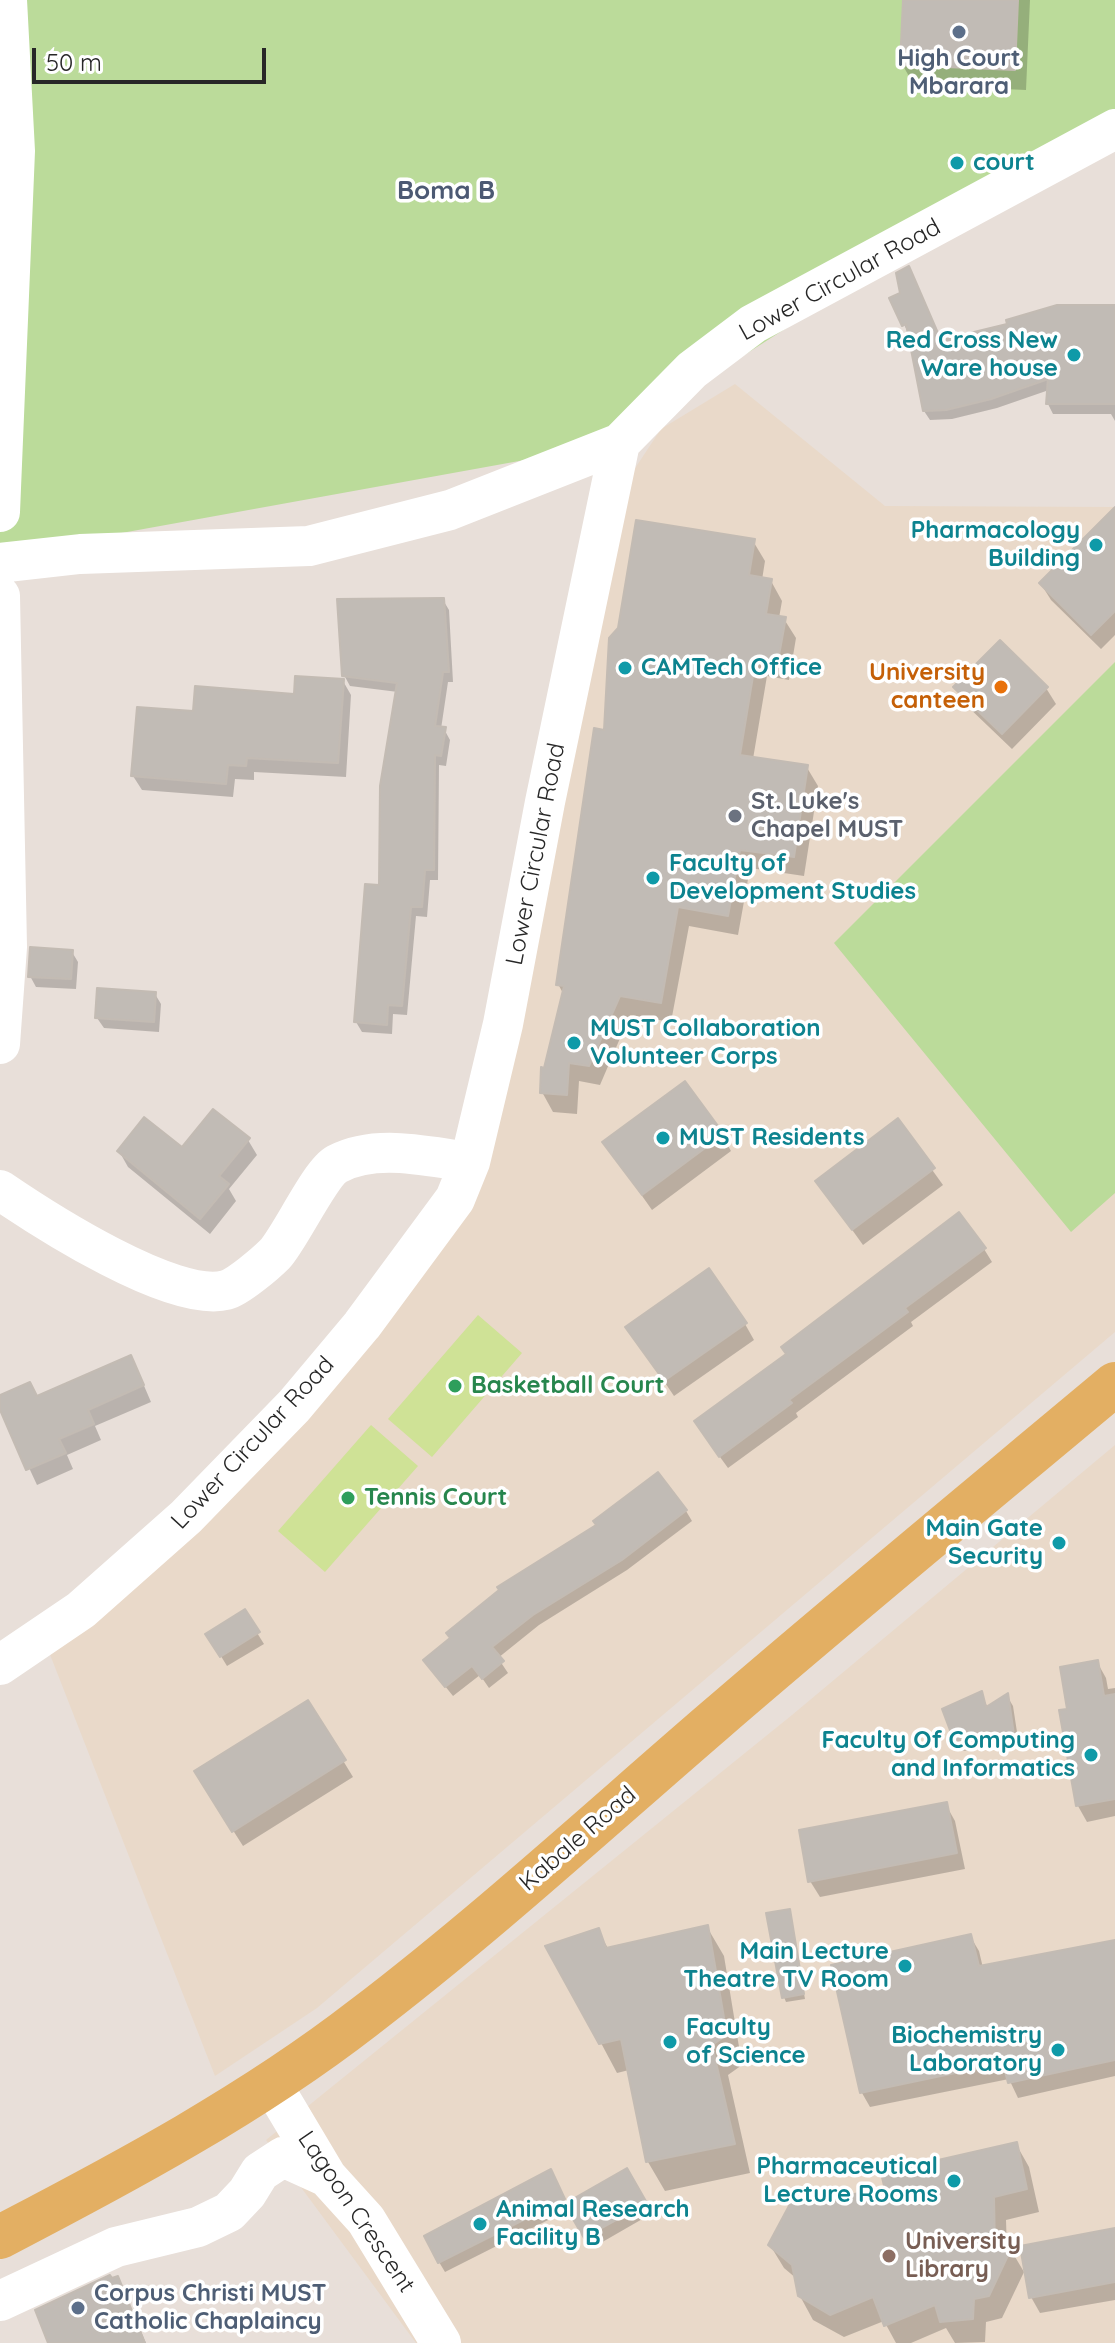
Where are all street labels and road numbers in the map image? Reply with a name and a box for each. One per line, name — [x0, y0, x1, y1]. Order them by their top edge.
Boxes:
street label: Lower Circular Road — [734, 213, 946, 347]
street label: Lower Circular Road — [500, 740, 572, 968]
street label: Lower Circular Road — [166, 1351, 340, 1535]
street label: Kabale Road — [514, 1781, 642, 1897]
street label: Lagoon Crescent — [291, 2126, 421, 2298]

